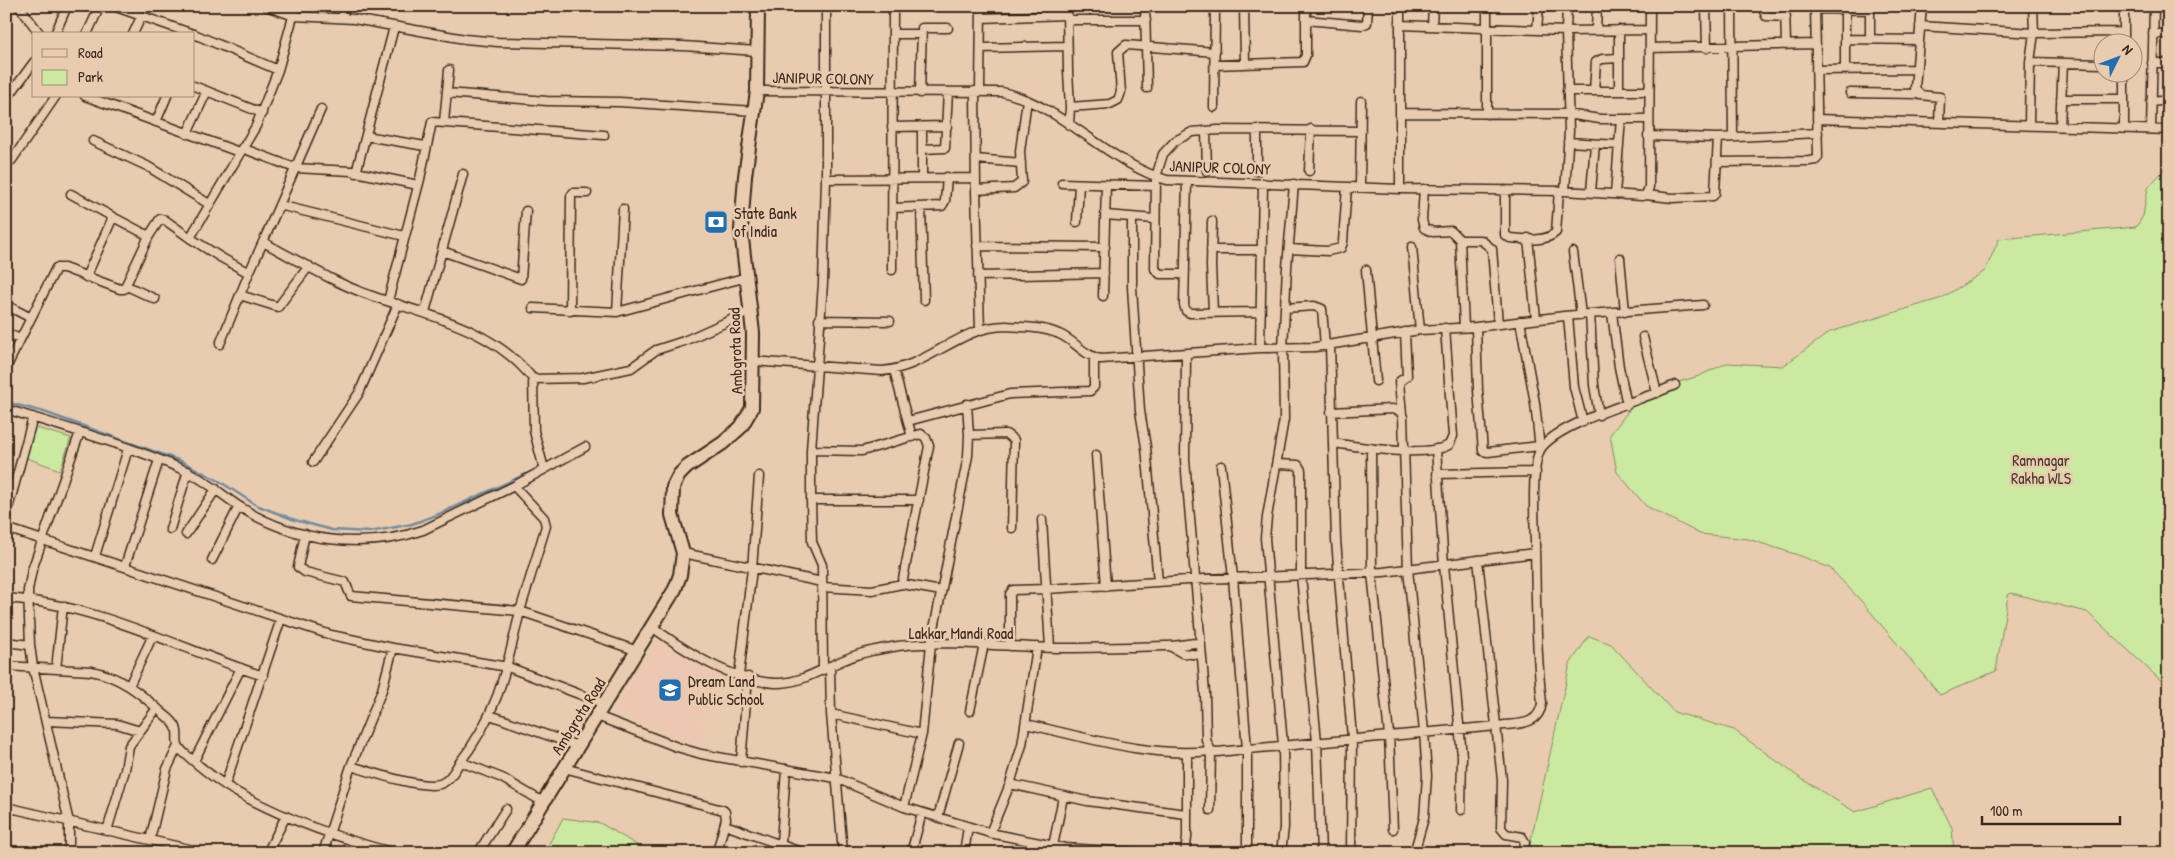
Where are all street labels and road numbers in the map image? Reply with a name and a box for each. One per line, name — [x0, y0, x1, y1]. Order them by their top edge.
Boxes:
street label: JANIPUR COLONY — [772, 66, 874, 90]
street label: JANIPUR COLONY — [1169, 154, 1271, 180]
street label: Ambgrota Road — [722, 307, 748, 395]
street label: Lakkar Mandi Road — [909, 622, 1013, 644]
street label: Ambgrota Road — [546, 673, 610, 759]

